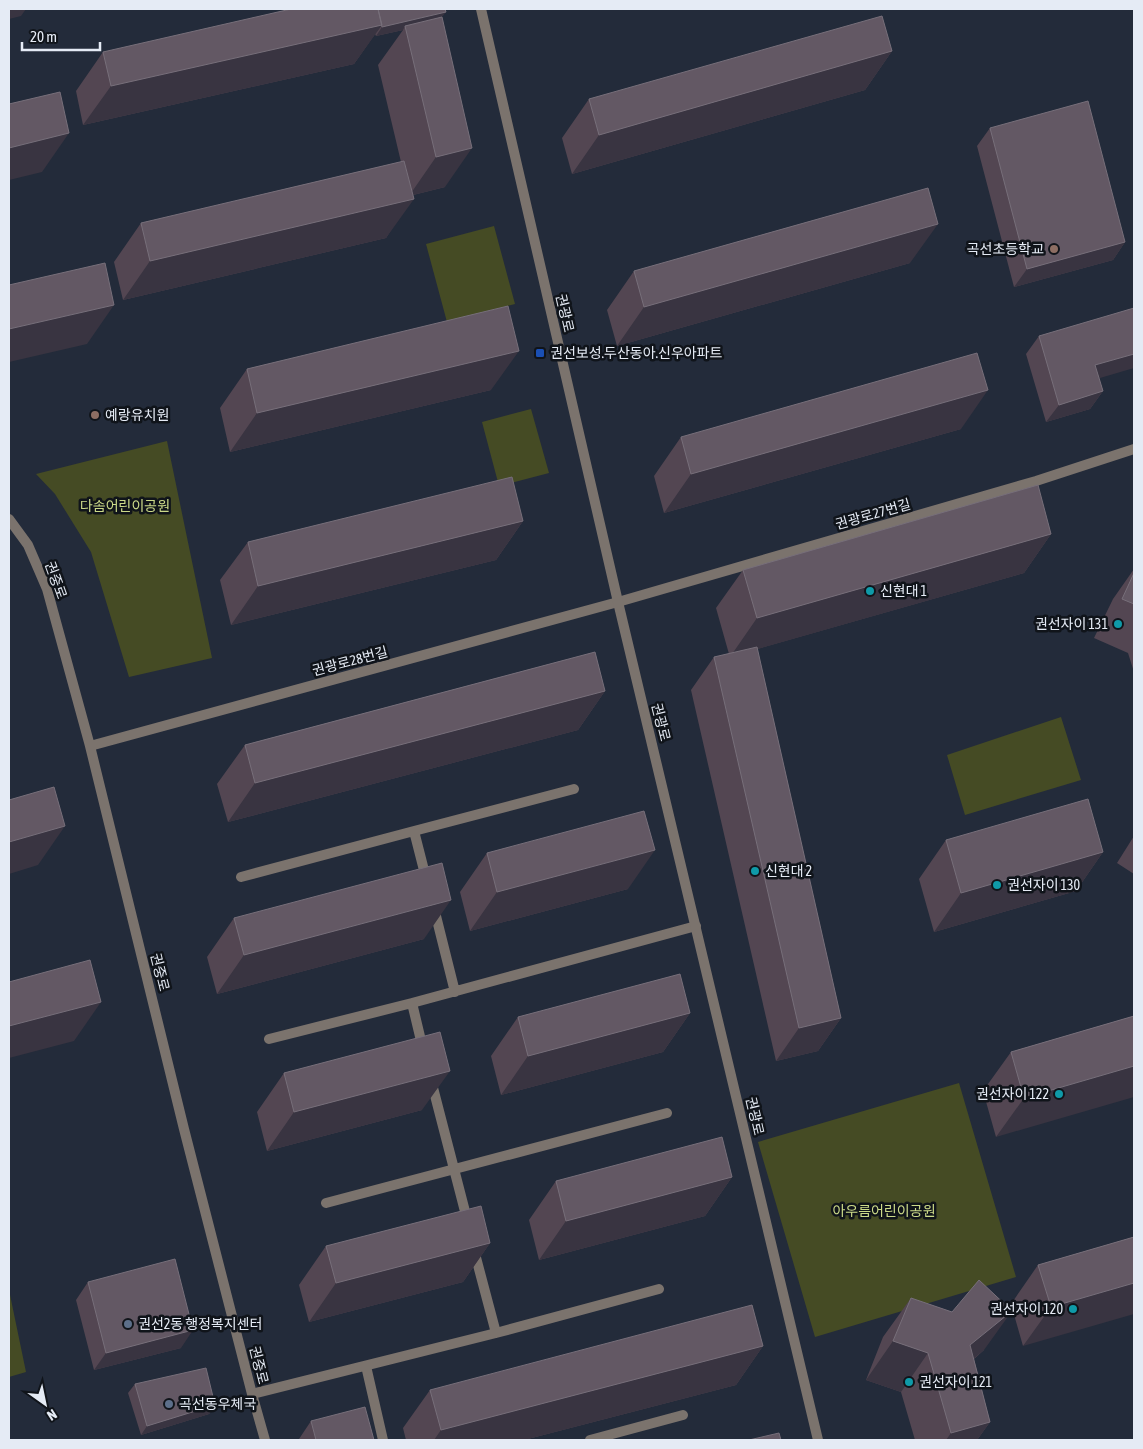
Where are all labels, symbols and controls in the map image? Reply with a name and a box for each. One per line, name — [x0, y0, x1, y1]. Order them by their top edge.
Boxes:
scale bar — [22, 20, 100, 52]
text: 20 m — [30, 28, 57, 45]
place label: 곡선초등학교 — [967, 241, 1044, 257]
marker: 곡선초등학교 — [1048, 243, 1060, 255]
street label: 권광로 — [553, 292, 577, 334]
place label: 권선보성.두산동아.신우아파트 — [550, 345, 723, 361]
marker: 권선보성.두산동아.신우아파트 — [534, 347, 546, 359]
place label: 예랑유치원 — [105, 407, 169, 423]
marker: 예랑유치원 — [89, 409, 101, 421]
street label: 권광로27번길 — [834, 496, 912, 532]
park label: 다솜어린이공원 — [80, 498, 170, 514]
street label: 권중로 — [42, 559, 70, 601]
place label: 신현대 1 — [880, 583, 927, 599]
marker: 신현대 1 — [864, 585, 876, 597]
place label: 권선자이 131 — [1035, 616, 1108, 632]
marker: 권선자이 131 — [1112, 618, 1124, 630]
street label: 권광로28번길 — [310, 643, 390, 679]
street label: 권광로 — [649, 701, 673, 743]
place label: 신현대 2 — [765, 863, 812, 879]
marker: 신현대 2 — [749, 865, 761, 877]
place label: 권선자이 130 — [1007, 877, 1081, 893]
marker: 권선자이 130 — [991, 879, 1003, 891]
street label: 권중로 — [148, 951, 172, 993]
place label: 권선자이 122 — [976, 1086, 1049, 1102]
marker: 권선자이 122 — [1053, 1088, 1065, 1100]
street label: 권광로 — [743, 1095, 767, 1137]
park label: 아우름어린이공원 — [832, 1203, 936, 1219]
place label: 권선자이 120 — [990, 1301, 1063, 1317]
marker: 권선자이 120 — [1067, 1303, 1079, 1315]
place label: 권선2동 행정복지센터 — [138, 1316, 262, 1332]
marker: 권선2동 행정복지센터 — [122, 1318, 134, 1330]
street label: 권중로 — [247, 1344, 271, 1386]
place label: 권선자이 121 — [919, 1374, 992, 1390]
marker: 권선자이 121 — [903, 1376, 915, 1388]
north arrow — [20, 1379, 70, 1429]
place label: 곡선동우체국 — [179, 1396, 256, 1412]
marker: 곡선동우체국 — [163, 1398, 175, 1410]
text: N — [44, 1406, 60, 1424]

